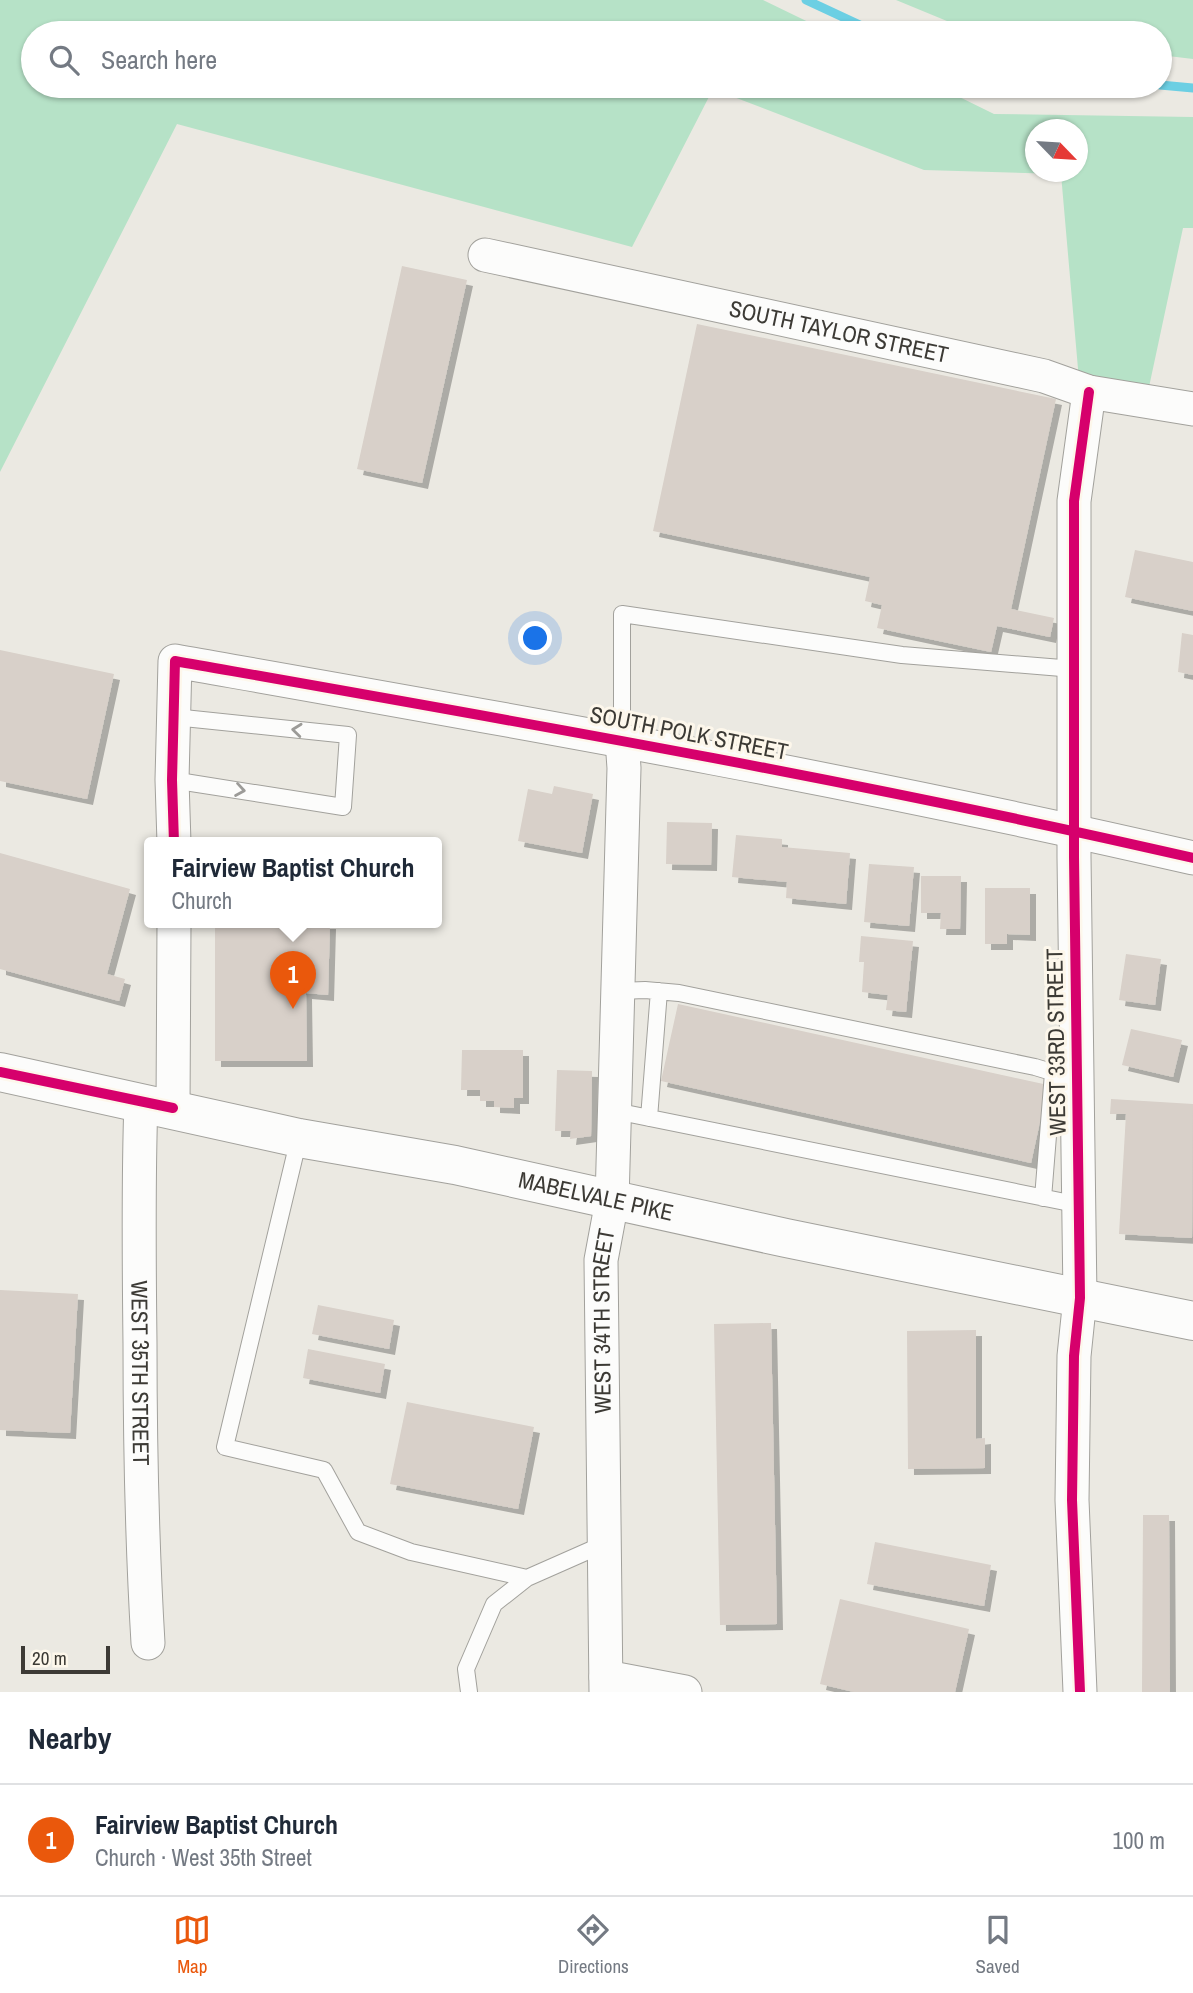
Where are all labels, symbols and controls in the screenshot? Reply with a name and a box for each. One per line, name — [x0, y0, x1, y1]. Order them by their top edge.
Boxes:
search box — [21, 21, 1172, 98]
icon: search — [45, 41, 83, 79]
text: Search here — [101, 42, 217, 77]
north arrow — [1025, 119, 1088, 182]
street label: SOUTH TAYLOR STREET — [726, 292, 952, 370]
your location — [518, 621, 552, 655]
street label: SOUTH POLK STREET — [587, 698, 791, 767]
one-way arrow — [292, 723, 303, 738]
one-way arrow — [234, 782, 246, 797]
popup — [144, 837, 442, 928]
text: Fairview Baptist Church — [171, 850, 415, 885]
text: Church — [171, 885, 232, 916]
street label: WEST 33RD STREET — [1038, 948, 1073, 1136]
pin: 1 — [270, 951, 316, 1009]
street label: MABELVALE PIKE — [516, 1164, 677, 1228]
street label: WEST 34TH STREET — [584, 1226, 622, 1414]
street label: WEST 35TH STREET — [124, 1280, 157, 1466]
scale bar — [21, 1643, 110, 1675]
text: 20 m — [32, 1645, 67, 1671]
text: Nearby — [28, 1718, 111, 1758]
text: Fairview Baptist Church — [95, 1807, 338, 1842]
text: 1 — [46, 1825, 56, 1856]
text: 100 m — [1113, 1825, 1165, 1856]
text: Church · West 35th Street — [95, 1842, 312, 1873]
tab: Map — [173, 1911, 211, 1979]
tab: Directions — [558, 1911, 629, 1979]
tab: Saved — [976, 1911, 1020, 1979]

